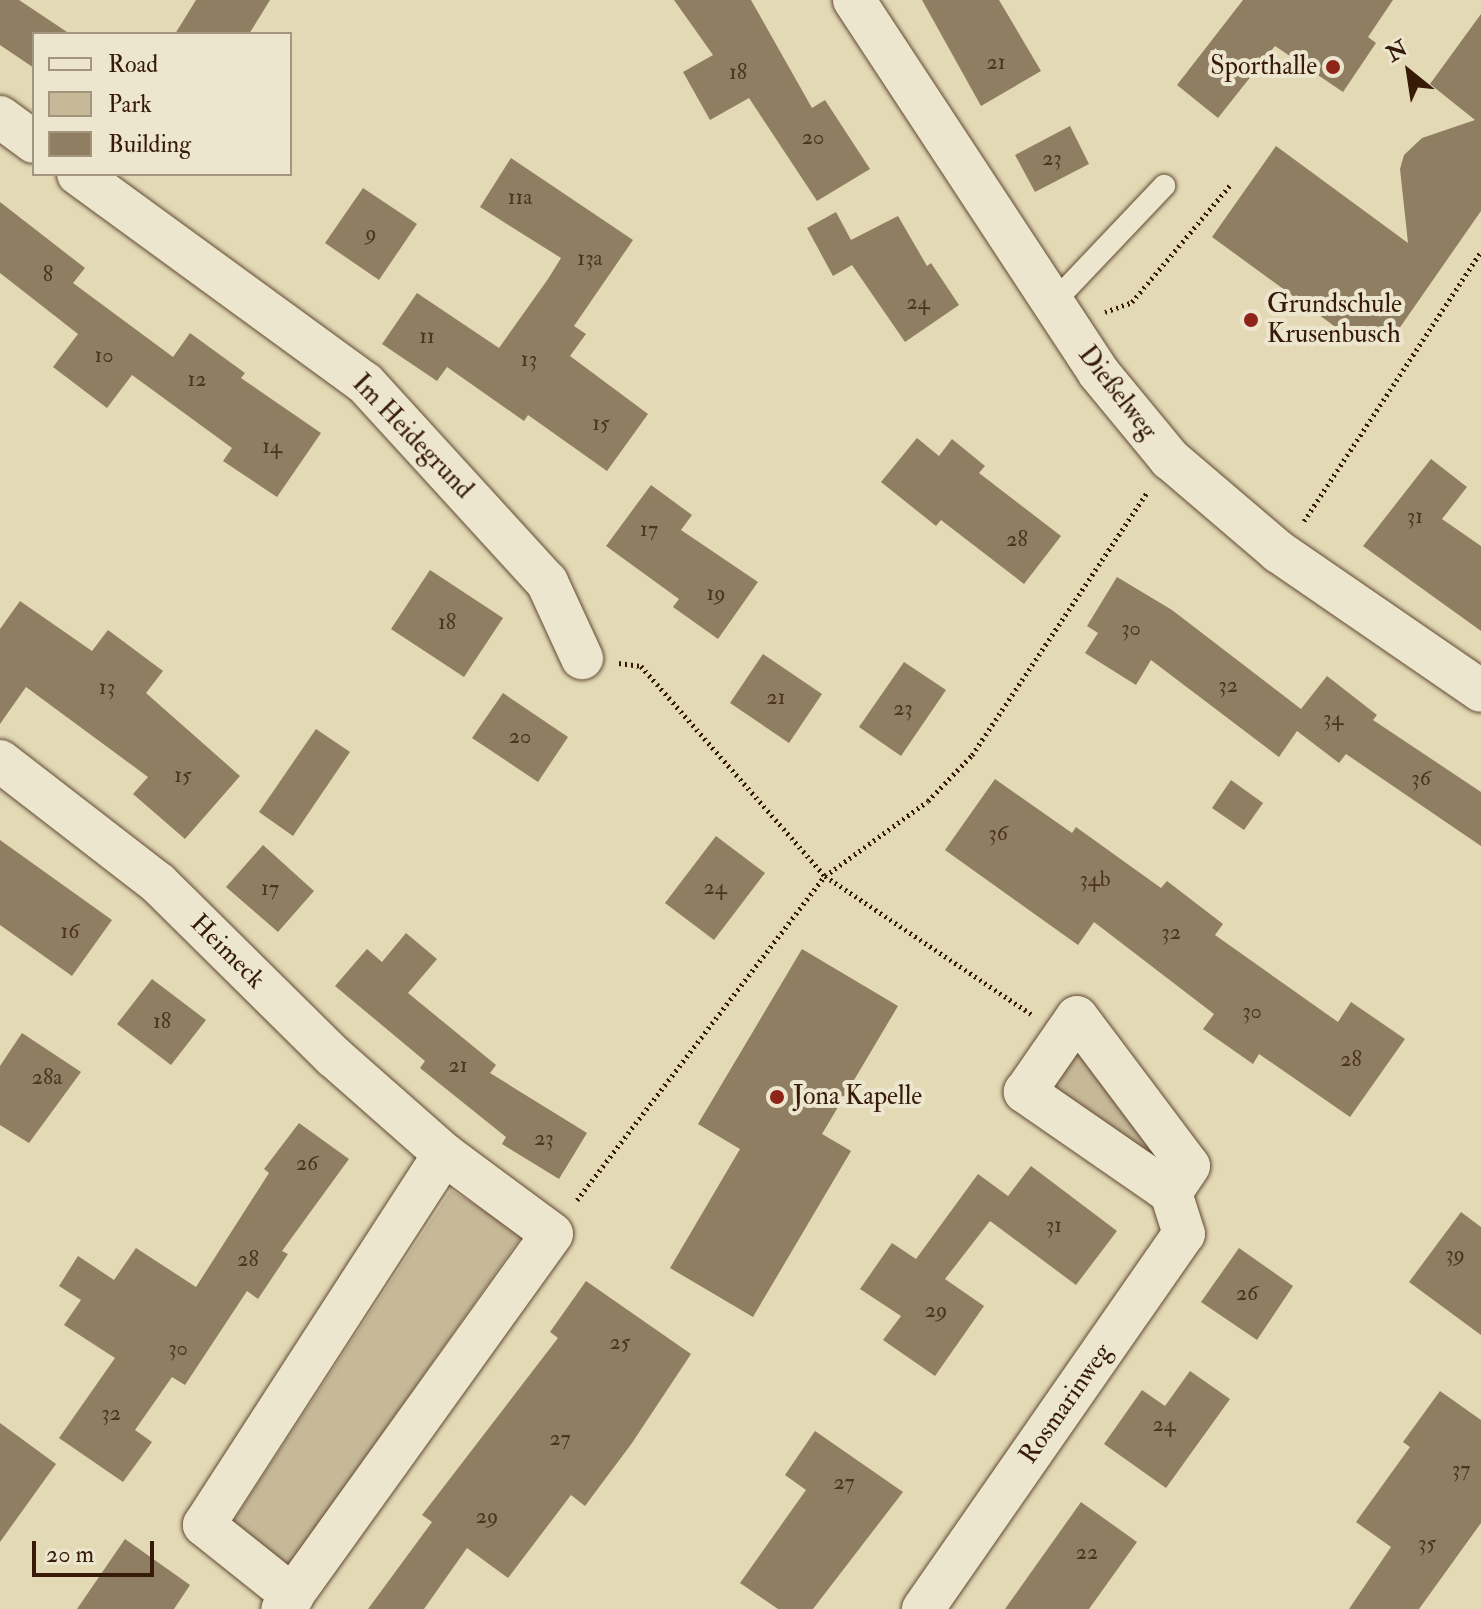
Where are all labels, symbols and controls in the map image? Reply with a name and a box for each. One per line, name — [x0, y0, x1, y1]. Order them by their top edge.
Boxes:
legend — [32, 32, 292, 176]
north arrow — [1369, 32, 1449, 112]
text: N — [1381, 34, 1413, 68]
text: Road — [108, 49, 158, 80]
house number: 21 — [986, 50, 1006, 76]
place label: Sporthalle — [1210, 51, 1317, 83]
marker: Sporthalle — [1324, 58, 1342, 76]
house number: 18 — [729, 60, 747, 86]
text: Park — [108, 89, 152, 120]
house number: 20 — [802, 125, 824, 151]
text: Building — [108, 129, 191, 160]
house number: 23 — [1042, 146, 1062, 172]
house number: 11a — [508, 185, 532, 211]
house number: 9 — [365, 221, 377, 247]
house number: 13a — [577, 246, 603, 272]
house number: 8 — [43, 262, 53, 288]
place label: Grundschule Krusenbusch — [1267, 289, 1402, 350]
house number: 24 — [906, 290, 930, 316]
marker: Grundschule Krusenbusch — [1242, 311, 1260, 329]
house number: 11 — [419, 324, 435, 350]
street label: Dießelweg — [1071, 340, 1163, 446]
house number: 10 — [94, 343, 114, 369]
house number: 13 — [521, 347, 537, 373]
house number: 12 — [187, 367, 207, 393]
street label: Im Heidegrund — [345, 368, 479, 506]
house number: 15 — [592, 411, 610, 437]
house number: 14 — [262, 434, 282, 460]
house number: 31 — [1407, 504, 1423, 530]
house number: 17 — [640, 517, 658, 543]
house number: 28 — [1006, 527, 1028, 553]
house number: 19 — [706, 581, 726, 607]
house number: 18 — [438, 610, 456, 636]
house number: 30 — [1121, 616, 1141, 642]
house number: 32 — [1218, 673, 1238, 699]
house number: 13 — [99, 675, 115, 701]
house number: 21 — [766, 685, 786, 711]
house number: 23 — [893, 696, 913, 722]
house number: 34 — [1323, 706, 1343, 732]
house number: 20 — [509, 724, 531, 750]
house number: 15 — [174, 763, 192, 789]
house number: 36 — [1411, 766, 1431, 792]
house number: 36 — [988, 821, 1008, 847]
house number: 34b — [1079, 867, 1111, 893]
house number: 24 — [703, 875, 727, 901]
house number: 17 — [261, 876, 279, 902]
street label: Heimeck — [183, 908, 271, 996]
house number: 16 — [61, 919, 79, 945]
house number: 32 — [1161, 920, 1181, 946]
house number: 30 — [1242, 999, 1262, 1025]
house number: 18 — [153, 1009, 171, 1035]
house number: 28 — [1340, 1047, 1362, 1073]
house number: 21 — [448, 1053, 468, 1079]
house number: 28a — [32, 1065, 62, 1091]
place label: Jona Kapelle — [793, 1081, 922, 1113]
marker: Jona Kapelle — [768, 1088, 786, 1106]
house number: 23 — [534, 1126, 554, 1152]
house number: 26 — [296, 1151, 318, 1177]
house number: 31 — [1046, 1213, 1062, 1239]
house number: 39 — [1445, 1242, 1465, 1268]
house number: 28 — [237, 1247, 259, 1273]
house number: 26 — [1236, 1281, 1258, 1307]
house number: 29 — [925, 1298, 947, 1324]
house number: 25 — [610, 1330, 630, 1356]
house number: 30 — [168, 1336, 188, 1362]
street label: Rosmarinweg — [1013, 1338, 1119, 1470]
house number: 32 — [101, 1401, 121, 1427]
house number: 24 — [1152, 1412, 1176, 1438]
house number: 27 — [549, 1426, 571, 1452]
house number: 37 — [1452, 1457, 1470, 1483]
house number: 27 — [833, 1470, 855, 1496]
house number: 29 — [476, 1504, 498, 1530]
scale bar — [36, 1525, 158, 1575]
house number: 35 — [1418, 1531, 1436, 1557]
text: 20 m — [46, 1539, 94, 1570]
house number: 22 — [1076, 1540, 1098, 1566]

